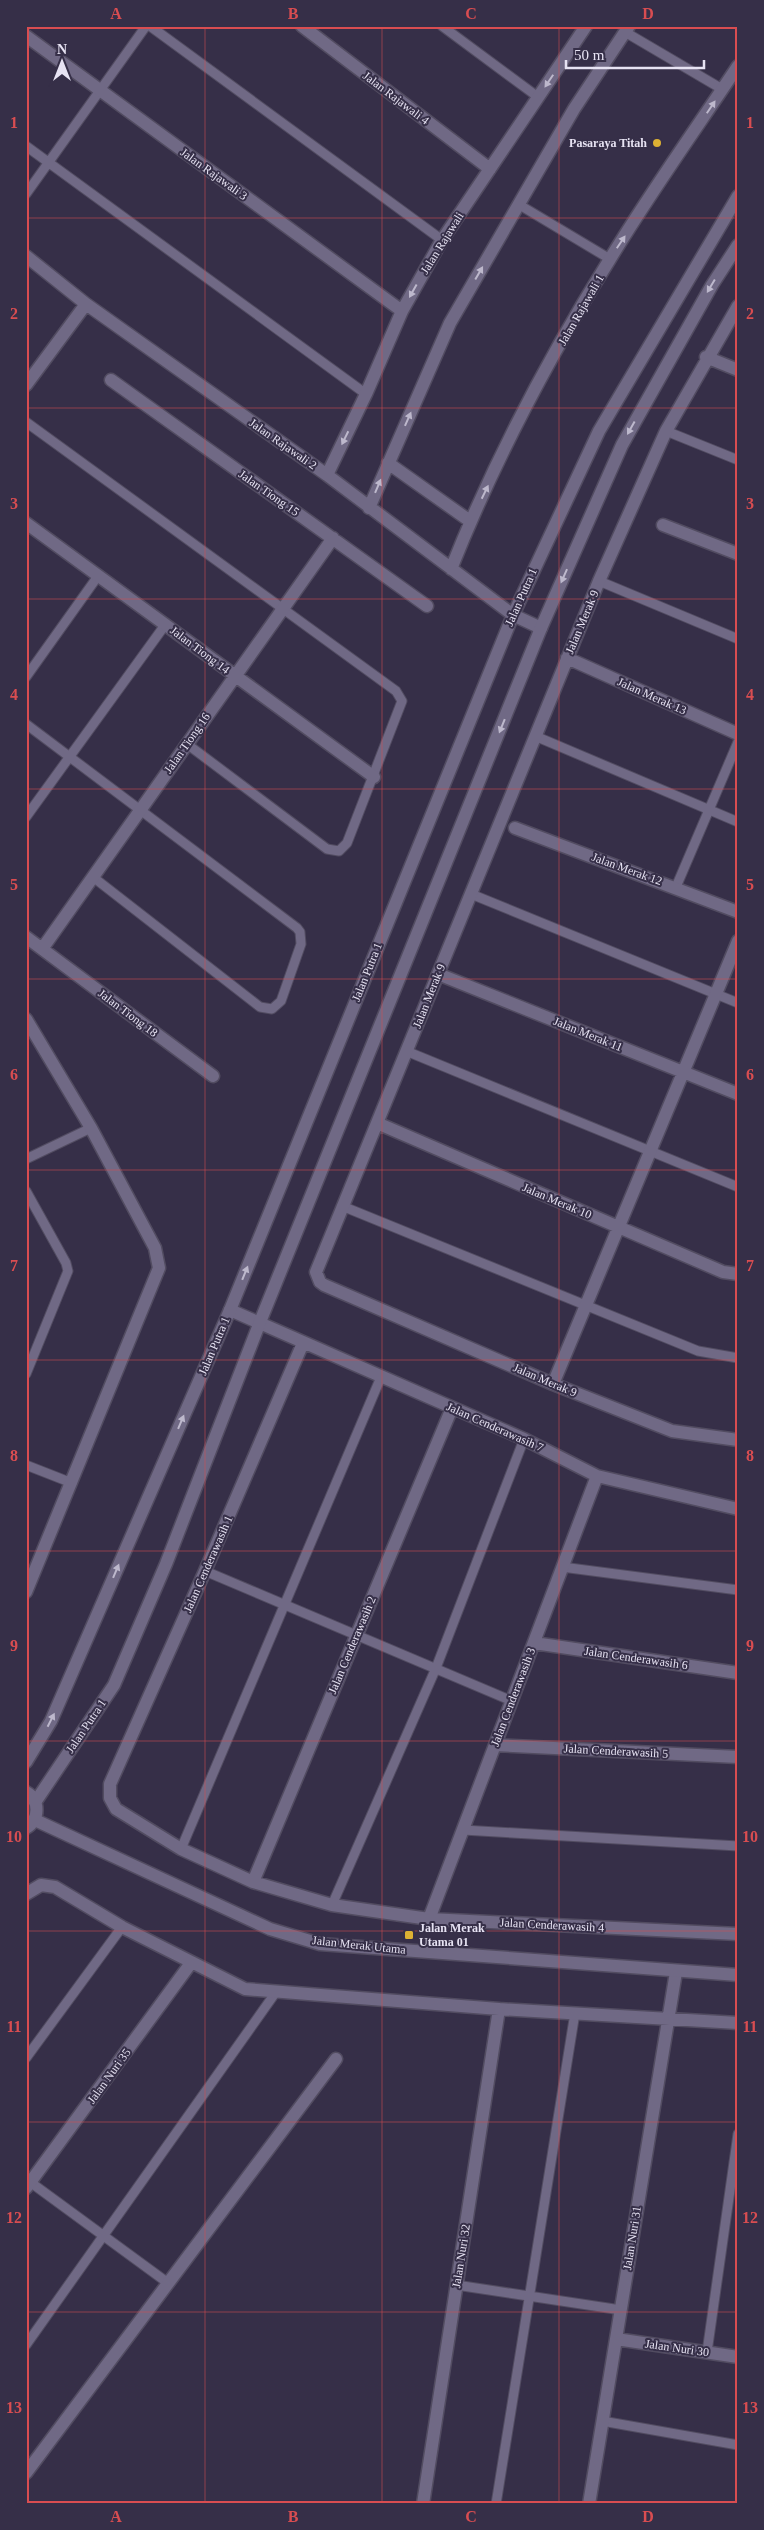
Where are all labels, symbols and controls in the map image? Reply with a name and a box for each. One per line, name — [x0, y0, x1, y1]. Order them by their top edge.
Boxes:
text: A — [110, 5, 122, 22]
text: B — [288, 5, 299, 22]
text: C — [465, 5, 477, 22]
text: D — [642, 5, 654, 22]
north arrow — [38, 38, 88, 88]
scale bar — [566, 38, 704, 70]
text: N — [57, 42, 67, 57]
text: 50 m — [574, 47, 605, 63]
street label: Jalan Rajawali 4 — [360, 69, 432, 127]
one-way arrow — [544, 74, 554, 88]
one-way arrow — [706, 100, 716, 113]
text: 1 — [10, 114, 18, 131]
text: 1 — [746, 114, 754, 131]
place label: Pasaraya Titah — [569, 136, 647, 150]
marker: Pasaraya Titah — [651, 137, 663, 149]
street label: Jalan Rajawali 3 — [178, 145, 250, 203]
street label: Jalan Rajawali — [417, 209, 467, 277]
one-way arrow — [616, 235, 626, 249]
one-way arrow — [474, 266, 483, 279]
street label: Jalan Rajawali 1 — [555, 272, 607, 348]
one-way arrow — [707, 280, 716, 293]
one-way arrow — [409, 283, 417, 298]
text: 2 — [10, 305, 18, 322]
text: 2 — [746, 305, 754, 322]
one-way arrow — [404, 412, 412, 426]
street label: Jalan Rajawali 2 — [247, 416, 319, 472]
one-way arrow — [627, 421, 636, 434]
one-way arrow — [341, 431, 349, 445]
street label: Jalan Tiong 15 — [236, 467, 302, 519]
one-way arrow — [375, 479, 383, 493]
one-way arrow — [481, 485, 489, 499]
text: 3 — [10, 495, 18, 512]
text: 3 — [746, 495, 754, 512]
street label: Jalan Putra 1 — [502, 566, 540, 628]
one-way arrow — [560, 569, 568, 583]
street label: Jalan Merak 9 — [562, 588, 602, 656]
street label: Jalan Tiong 14 — [168, 623, 232, 677]
street label: Jalan Merak 13 — [615, 675, 689, 717]
text: 4 — [10, 686, 18, 703]
text: 4 — [746, 686, 754, 703]
street label: Jalan Tiong 16 — [161, 710, 213, 776]
one-way arrow — [498, 718, 505, 733]
street label: Jalan Merak 12 — [590, 850, 664, 888]
text: 5 — [10, 876, 18, 893]
text: 5 — [746, 876, 754, 893]
street label: Jalan Putra 1 — [349, 941, 385, 1003]
street label: Jalan Merak 9 — [410, 962, 448, 1030]
street label: Jalan Tiong 18 — [96, 986, 160, 1040]
street label: Jalan Merak 11 — [551, 1014, 625, 1054]
text: 6 — [10, 1066, 18, 1083]
text: 6 — [746, 1066, 754, 1083]
street label: Jalan Merak 10 — [520, 1180, 594, 1222]
text: 7 — [10, 1257, 18, 1274]
text: 7 — [746, 1257, 754, 1274]
one-way arrow — [241, 1265, 249, 1280]
street label: Jalan Putra 1 — [195, 1315, 233, 1377]
street label: Jalan Merak 9 — [511, 1360, 579, 1400]
street label: Jalan Cenderawasih 7 — [444, 1399, 546, 1455]
one-way arrow — [177, 1415, 185, 1429]
text: 8 — [10, 1447, 18, 1464]
text: 8 — [746, 1447, 754, 1464]
street label: Jalan Cenderawasih 1 — [180, 1513, 236, 1615]
one-way arrow — [113, 1564, 121, 1578]
street label: Jalan Cenderawasih 2 — [325, 1594, 379, 1696]
text: 9 — [10, 1637, 18, 1654]
text: 9 — [746, 1637, 754, 1654]
street label: Jalan Cenderawasih 6 — [583, 1644, 689, 1672]
street label: Jalan Cenderawasih 3 — [488, 1646, 538, 1748]
street label: Jalan Putra 1 — [63, 1696, 109, 1756]
one-way arrow — [47, 1713, 55, 1727]
street label: Jalan Cenderawasih 5 — [563, 1741, 669, 1761]
text: 10 — [6, 1828, 22, 1845]
text: 10 — [742, 1828, 758, 1845]
street label: Jalan Cenderawasih 4 — [499, 1915, 605, 1935]
place label: Jalan Merak Utama 01 — [419, 1921, 485, 1949]
marker: Jalan Merak Utama 01 — [403, 1929, 415, 1941]
street label: Jalan Merak Utama — [312, 1933, 407, 1957]
text: 11 — [6, 2018, 22, 2035]
text: 11 — [742, 2018, 758, 2035]
street label: Jalan Nuri 35 — [84, 2046, 134, 2106]
street label: Jalan Nuri 31 — [620, 2205, 644, 2271]
text: 12 — [6, 2209, 22, 2226]
text: 12 — [742, 2209, 758, 2226]
street label: Jalan Nuri 32 — [449, 2223, 473, 2289]
street label: Jalan Nuri 30 — [644, 2337, 710, 2359]
text: 13 — [6, 2399, 22, 2416]
text: 13 — [742, 2399, 758, 2416]
text: A — [110, 2508, 122, 2525]
text: B — [288, 2508, 299, 2525]
text: C — [465, 2508, 477, 2525]
text: D — [642, 2508, 654, 2525]

